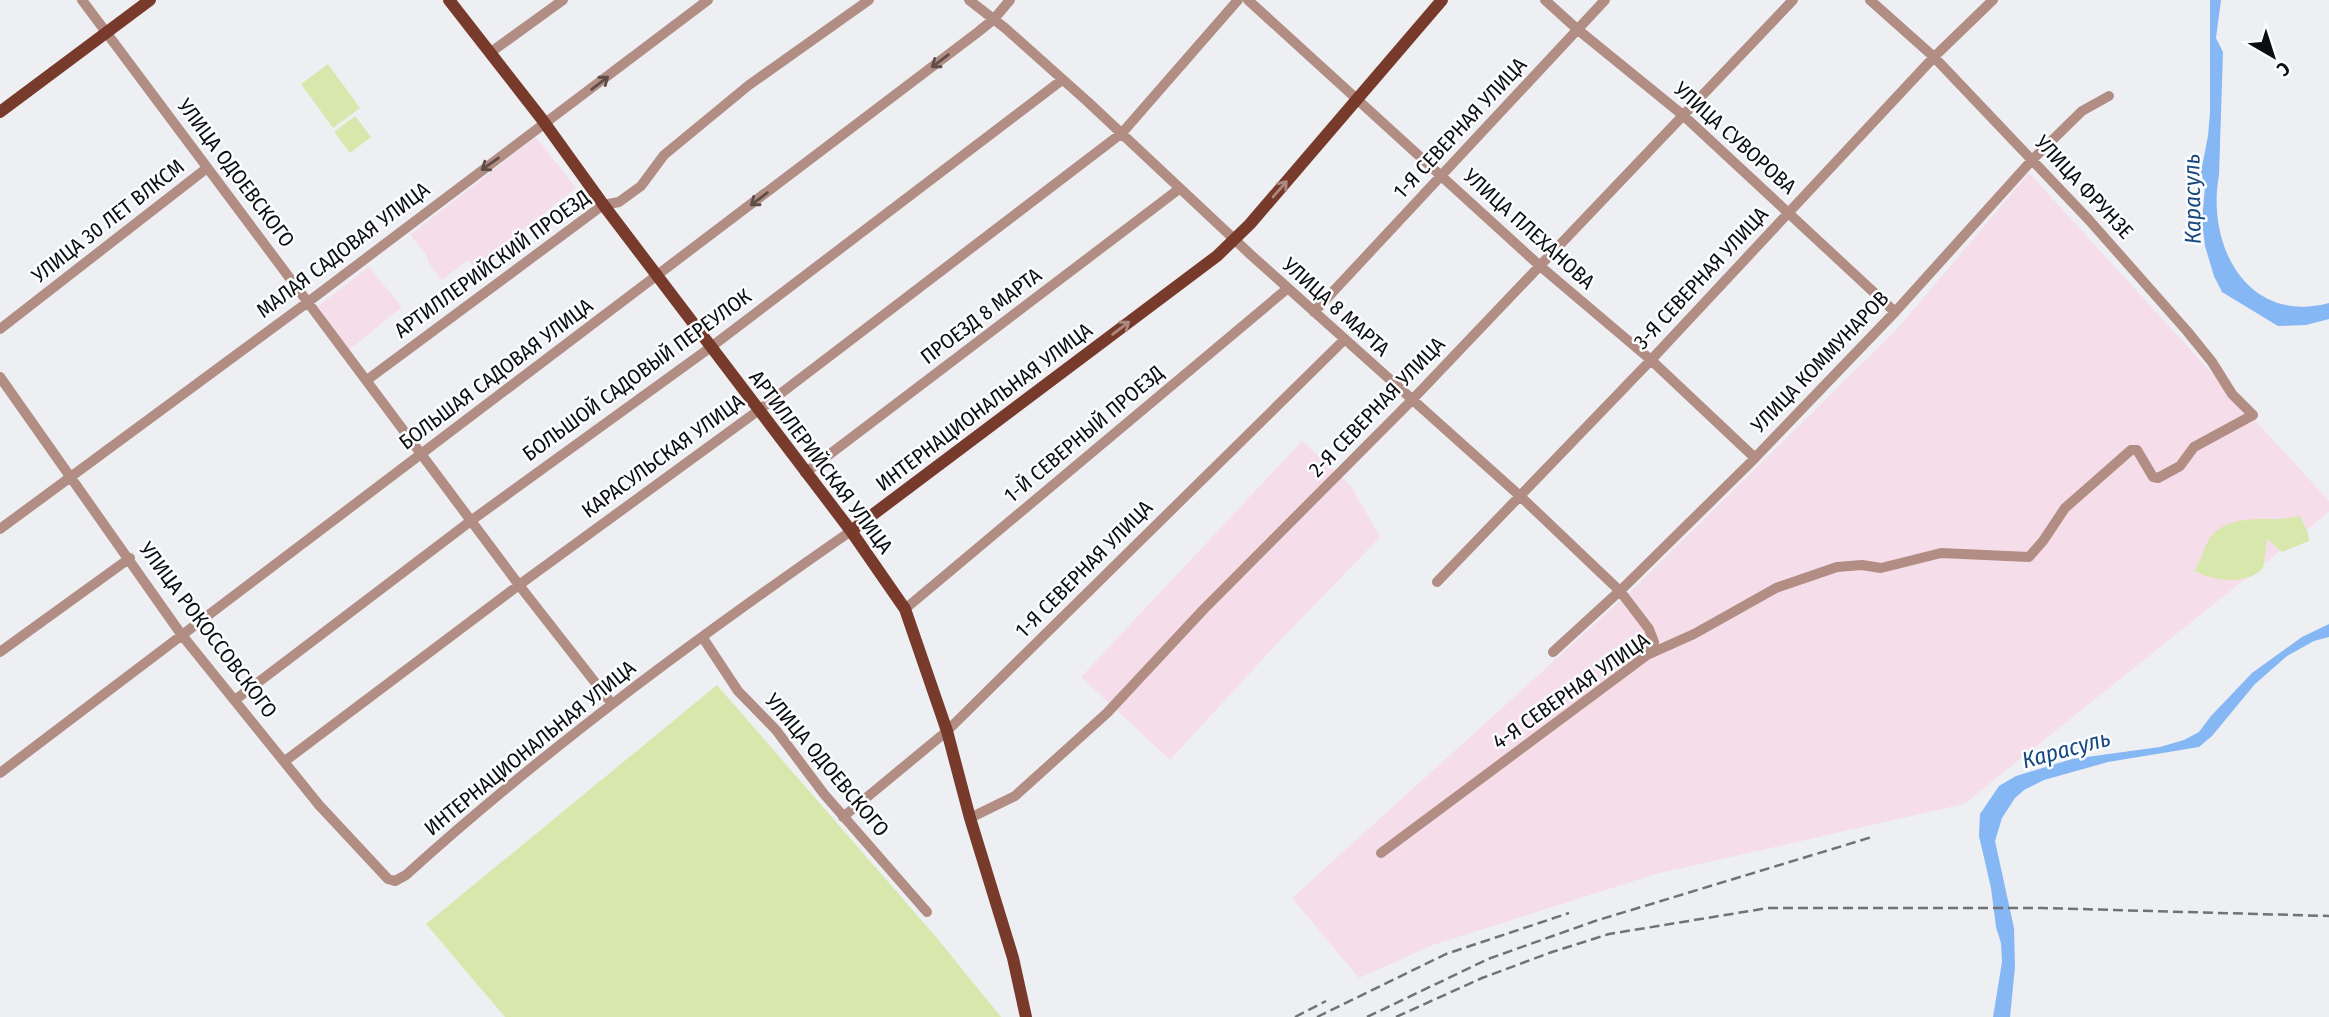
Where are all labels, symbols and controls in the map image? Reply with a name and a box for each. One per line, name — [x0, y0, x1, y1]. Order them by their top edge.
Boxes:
north arrow — [2238, 21, 2308, 91]
street label: 1-Я СЕВЕРНАЯ УЛИЦА — [1388, 52, 1532, 204]
one-way arrow — [931, 54, 950, 69]
text: С — [2272, 57, 2294, 81]
one-way arrow — [590, 76, 608, 91]
street label: УЛИЦА СУВОРОВА — [1668, 76, 1801, 200]
street label: УЛИЦА ОДОЕВСКОГО — [171, 93, 300, 252]
street label: УЛИЦА ФРУНЗЕ — [2029, 129, 2139, 244]
street label: УЛИЦА 30 ЛЕТ ВЛКСМ — [26, 153, 189, 289]
water label: Карасуль — [2177, 154, 2207, 244]
one-way arrow — [481, 157, 500, 171]
street label: УЛИЦА ПЛЕХАНОВА — [1457, 162, 1600, 295]
street label: МАЛАЯ САДОВАЯ УЛИЦА — [251, 176, 435, 324]
one-way arrow — [1272, 180, 1288, 198]
street label: АРТИЛЛЕРИЙСКИЙ ПРОЕЗД — [389, 184, 595, 344]
one-way arrow — [750, 191, 768, 206]
street label: 3-Я СЕВЕРНАЯ УЛИЦА — [1628, 201, 1774, 355]
street label: УЛИЦА 8 МАРТА — [1276, 251, 1395, 362]
street label: ПРОЕЗД 8 МАРТА — [915, 262, 1047, 370]
street label: БОЛЬШОЙ САДОВЫЙ ПЕРЕУЛОК — [518, 283, 757, 467]
street label: УЛИЦА КОММУНАРОВ — [1745, 286, 1894, 439]
street label: БОЛЬШАЯ САДОВАЯ УЛИЦА — [394, 293, 598, 455]
street label: ИНТЕРНАЦИОНАЛЬНАЯ УЛИЦА — [871, 317, 1097, 497]
one-way arrow — [1111, 321, 1130, 335]
street label: 2-Я СЕВЕРНАЯ УЛИЦА — [1303, 332, 1451, 482]
street label: 1-Й СЕВЕРНЫЙ ПРОЕЗД — [999, 360, 1169, 508]
street label: АРТИЛЛЕРИЙСКАЯ УЛИЦА — [744, 365, 898, 559]
street label: КАРАСУЛЬСКАЯ УЛИЦА — [577, 388, 749, 524]
street label: 1-Я СЕВЕРНАЯ УЛИЦА — [1010, 495, 1158, 643]
street label: УЛИЦА РОКОССОВСКОГО — [133, 536, 283, 723]
street label: 4-Я СЕВЕРНАЯ УЛИЦА — [1487, 627, 1655, 755]
street label: ИНТЕРНАЦИОНАЛЬНАЯ УЛИЦА — [419, 655, 641, 841]
street label: УЛИЦА ОДОЕВСКОГО — [759, 687, 895, 842]
water label: Карасуль — [2019, 724, 2113, 774]

